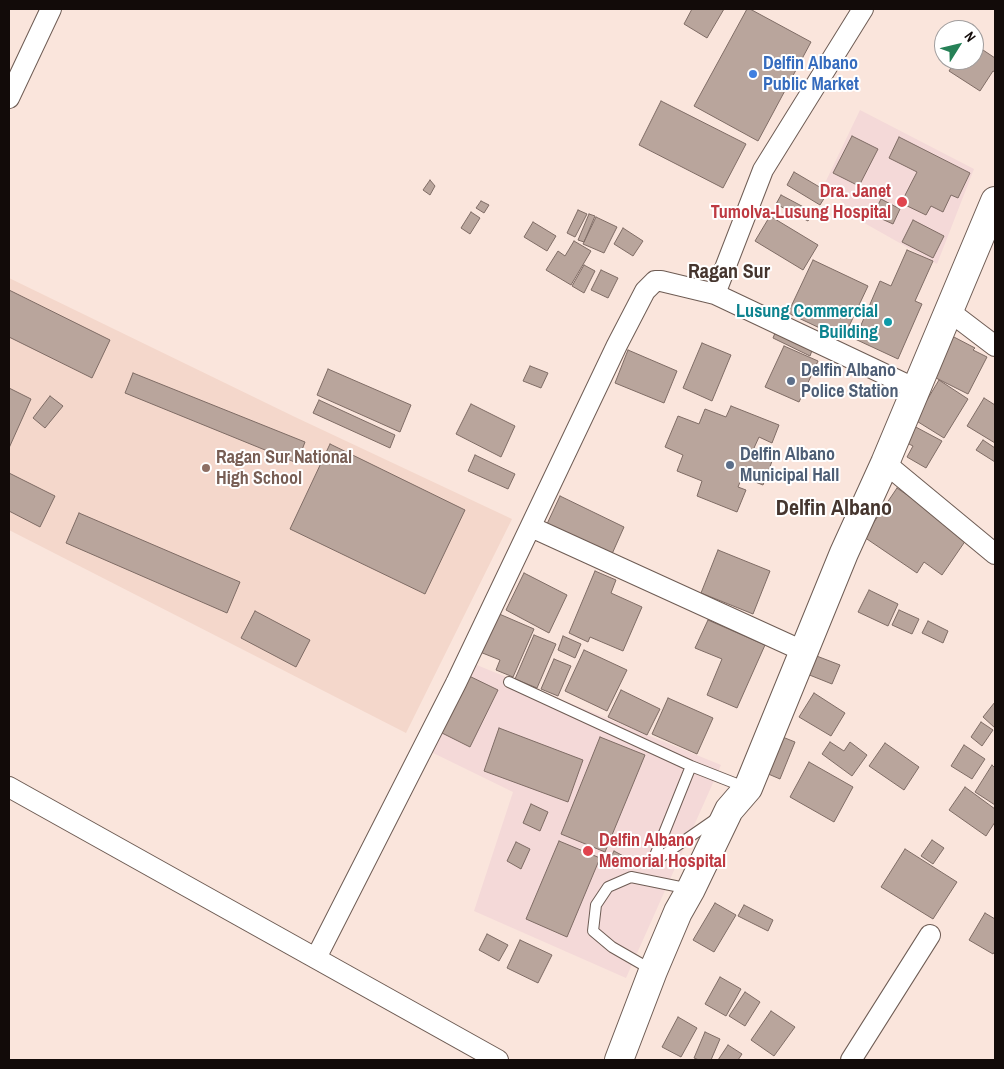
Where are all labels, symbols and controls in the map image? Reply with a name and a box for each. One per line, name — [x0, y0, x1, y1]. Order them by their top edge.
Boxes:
north arrow — [934, 20, 984, 70]
text: N — [961, 28, 980, 45]
place label: Delfin Albano Public Market — [763, 53, 859, 96]
marker: Delfin Albano Public Market — [747, 68, 759, 80]
place label: Dra. Janet Tumolva-Lusung Hospital — [711, 181, 891, 223]
marker: Dra. Janet Tumolva-Lusung Hospital — [895, 195, 909, 209]
district label: Ragan Sur — [688, 261, 770, 285]
place label: Lusung Commercial Building — [736, 301, 878, 344]
marker: Lusung Commercial Building — [882, 316, 894, 328]
place label: Delfin Albano Police Station — [801, 360, 899, 402]
marker: Delfin Albano Police Station — [785, 375, 797, 387]
place label: Delfin Albano Municipal Hall — [740, 444, 839, 486]
place label: Ragan Sur National High School — [216, 447, 352, 489]
marker: Delfin Albano Municipal Hall — [724, 459, 736, 471]
marker: Ragan Sur National High School — [200, 462, 212, 474]
district label: Delfin Albano — [776, 496, 892, 522]
place label: Delfin Albano Memorial Hospital — [599, 830, 726, 872]
marker: Delfin Albano Memorial Hospital — [581, 844, 595, 858]

